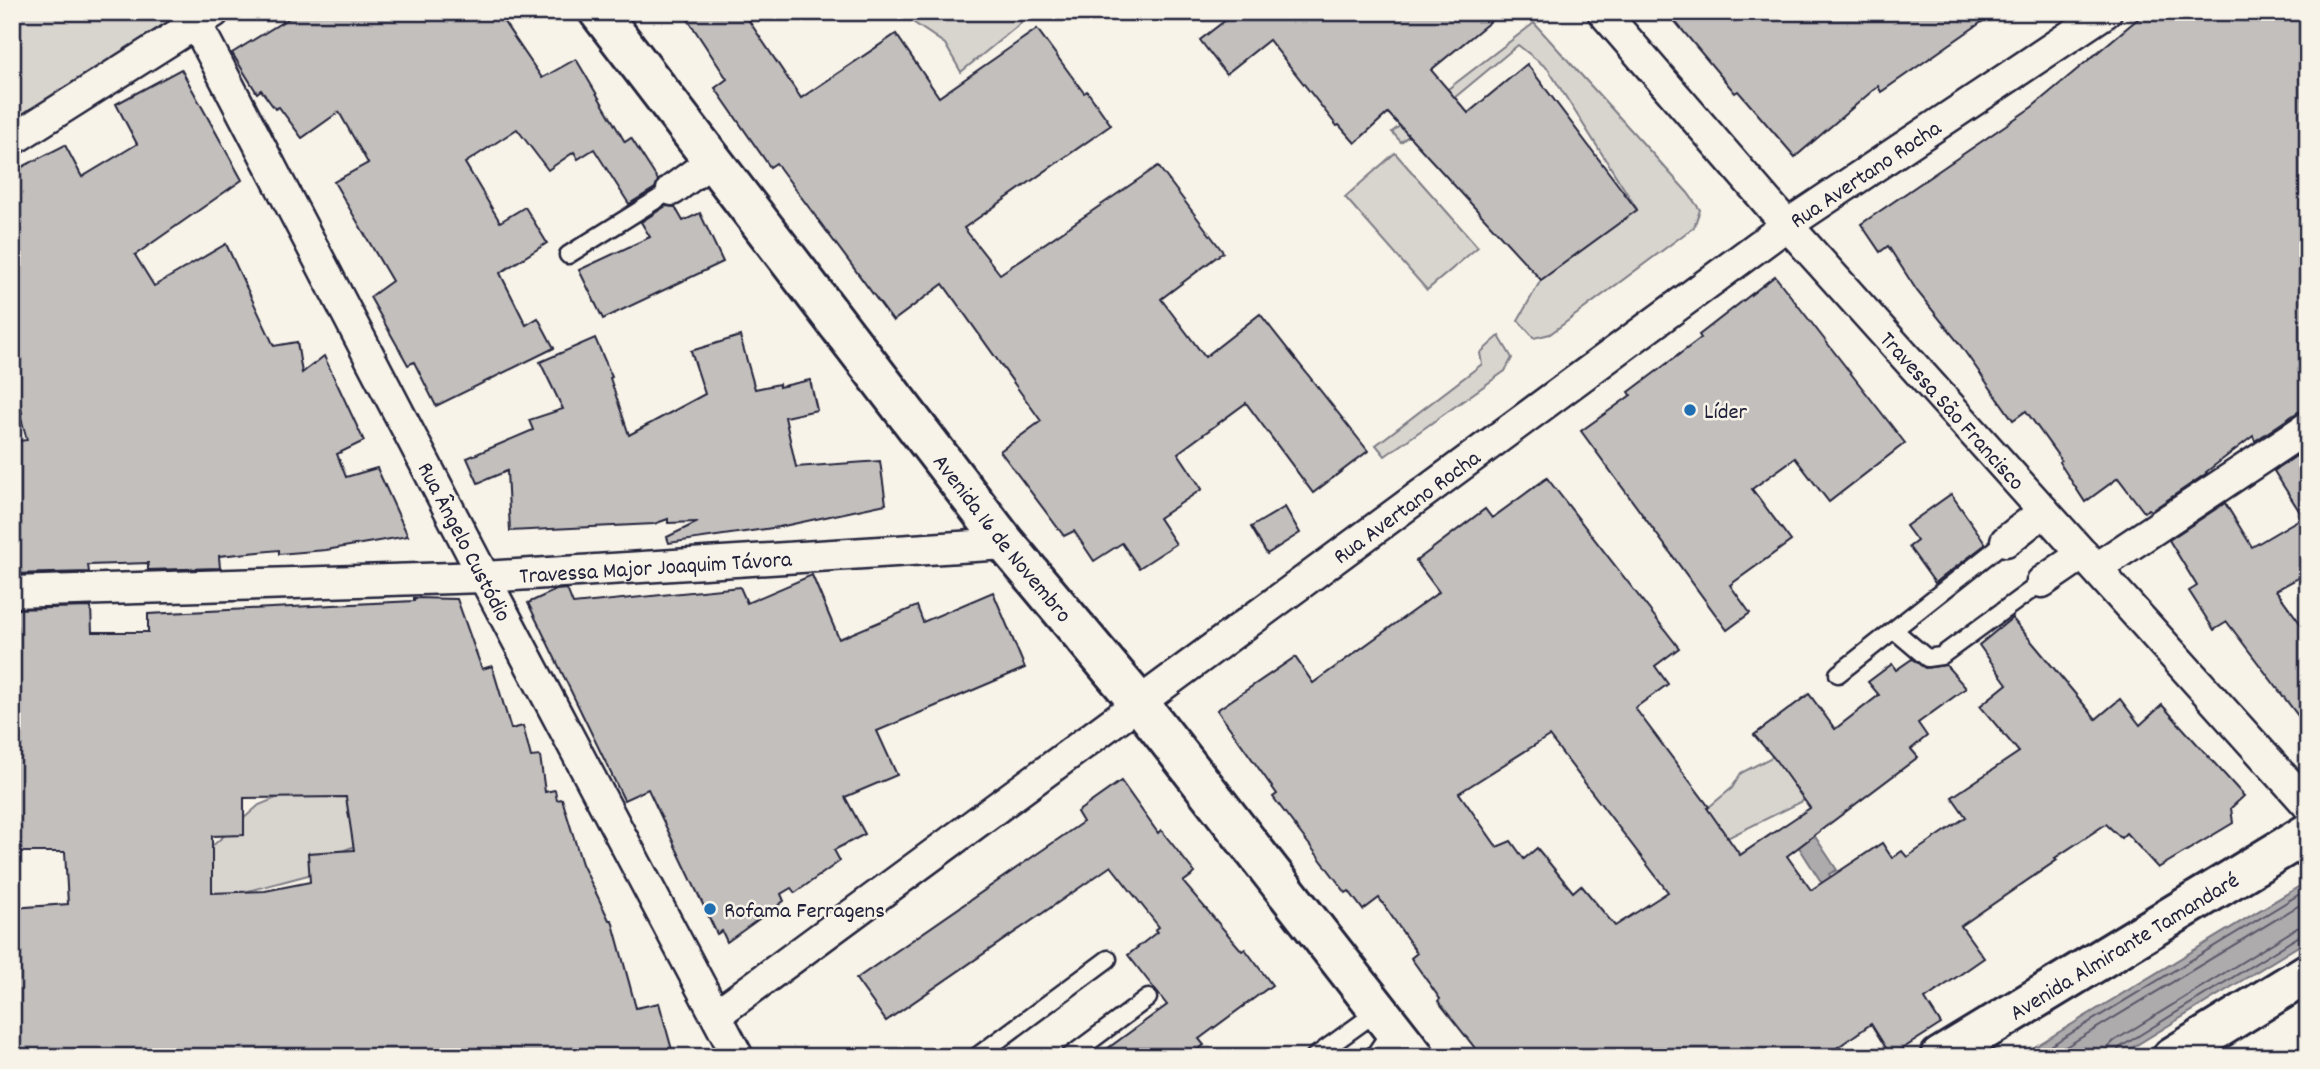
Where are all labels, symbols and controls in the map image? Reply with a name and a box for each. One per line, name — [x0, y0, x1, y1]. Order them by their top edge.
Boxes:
street label: Rua Avertano Rocha — [1785, 113, 1950, 238]
street label: Travessa São Francisco — [1870, 325, 2031, 499]
place label: Líder — [1704, 397, 1748, 430]
marker: Líder — [1682, 402, 1698, 418]
street label: Rua Avertano Rocha — [1328, 443, 1489, 574]
street label: Avenida 16 de Novembro — [923, 448, 1078, 631]
street label: Rua Ângelo Custódio — [407, 457, 518, 628]
street label: Travessa Major Joaquim Távora — [518, 545, 794, 595]
street label: Avenida Almirante Tamandaré — [2004, 866, 2247, 1031]
place label: Rofama Ferragens — [724, 896, 885, 929]
marker: Rofama Ferragens — [702, 901, 718, 917]

